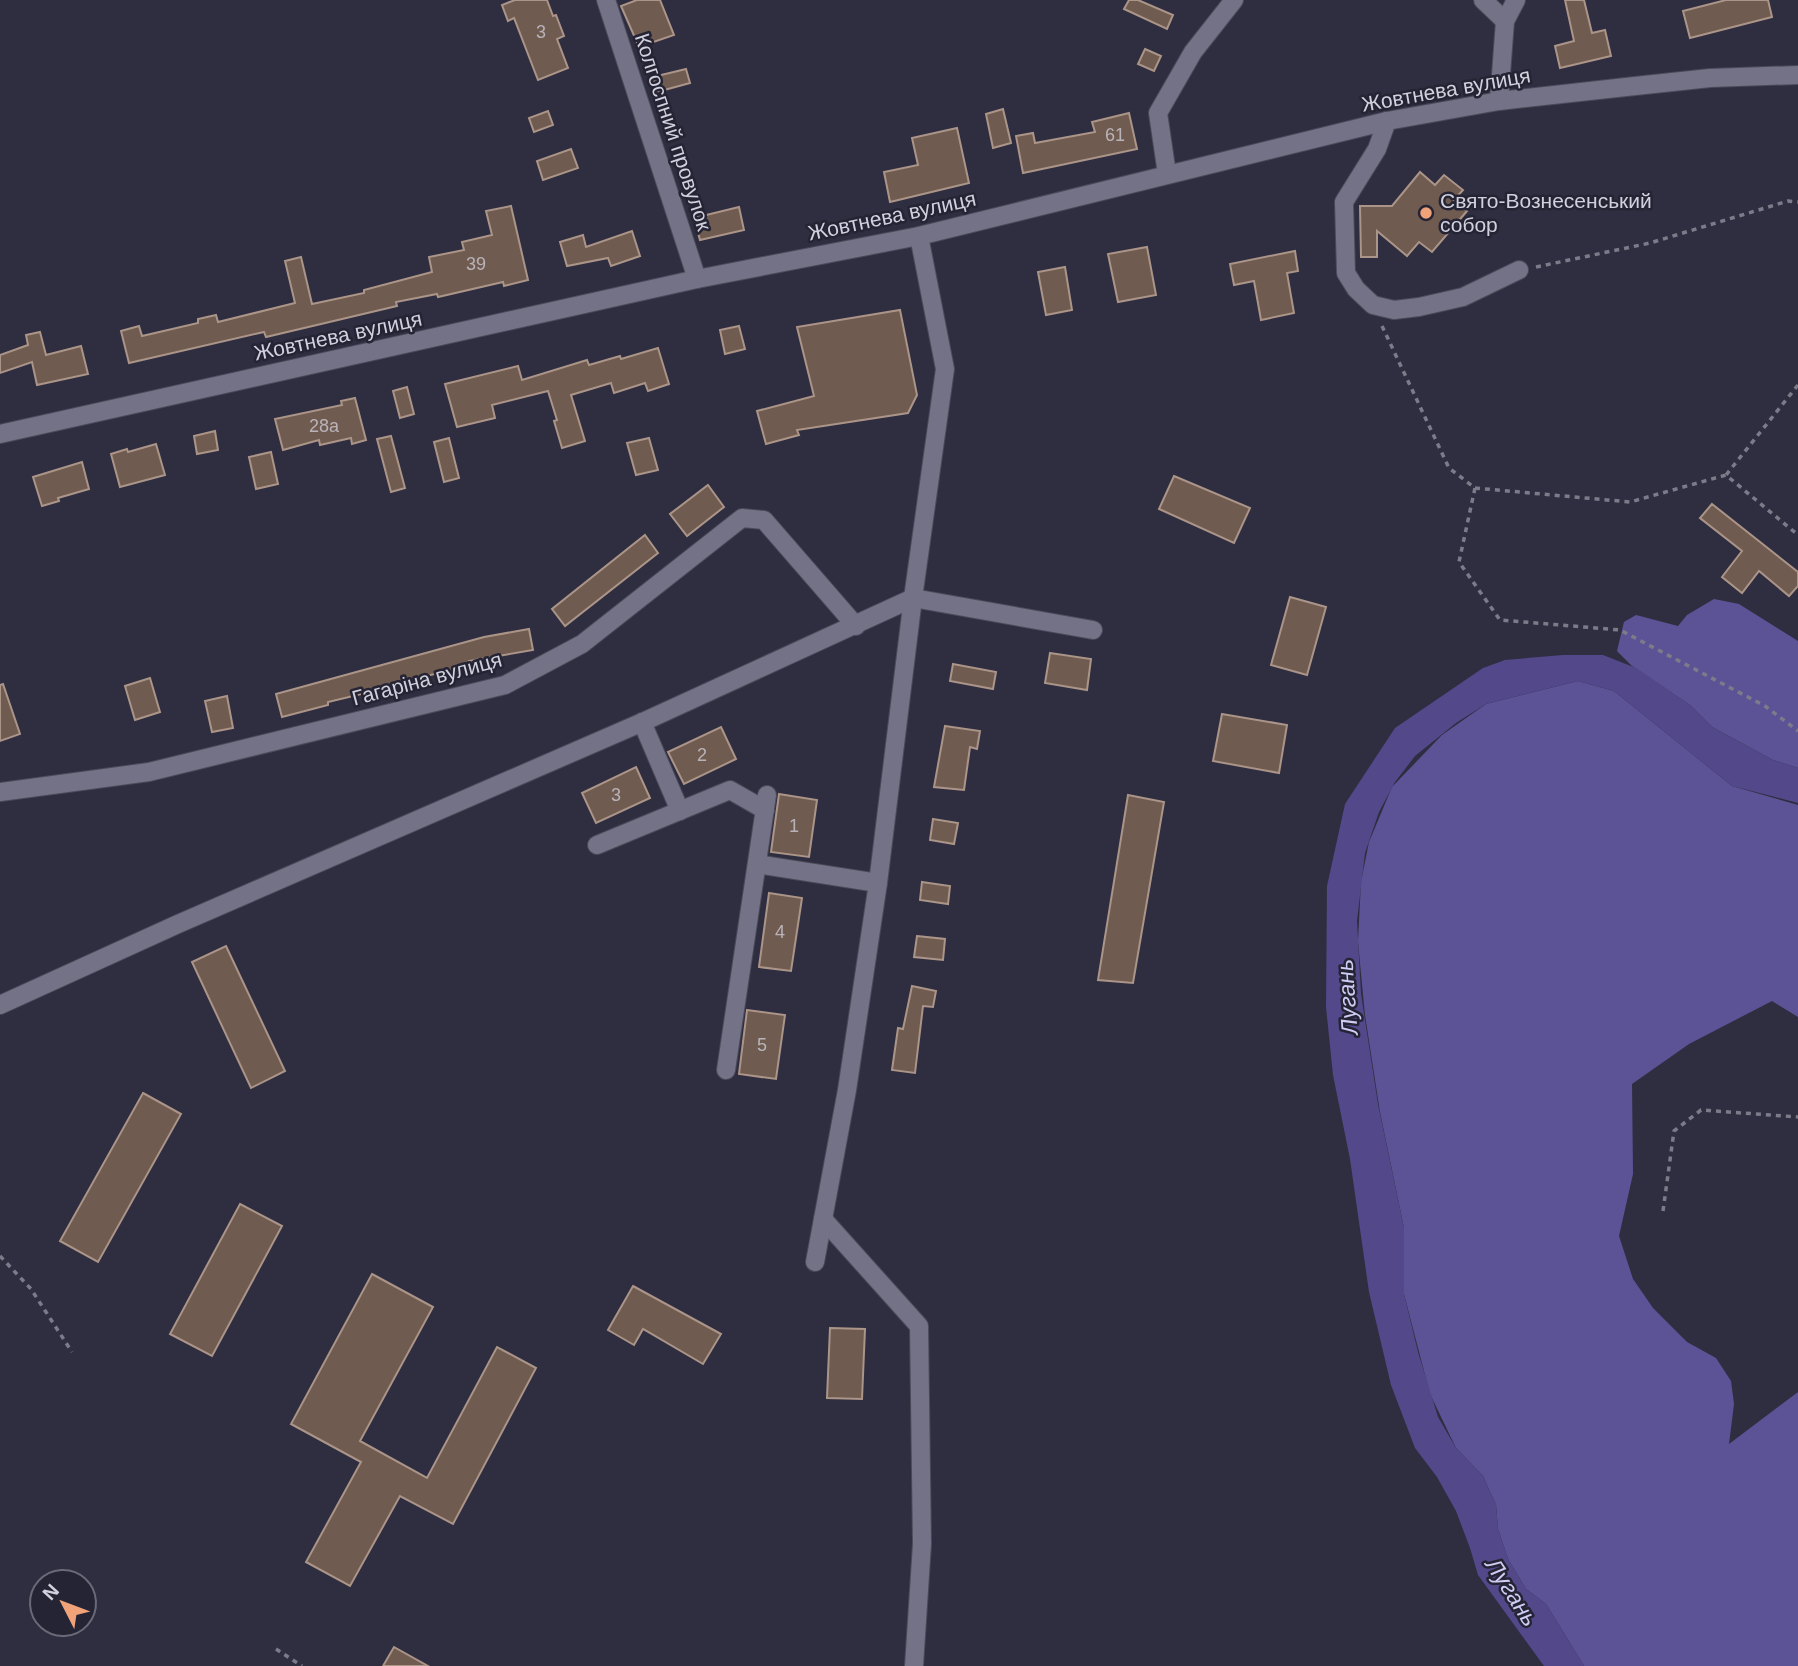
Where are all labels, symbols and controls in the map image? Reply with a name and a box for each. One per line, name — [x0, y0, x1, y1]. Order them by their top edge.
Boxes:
house number: 3 — [536, 22, 546, 42]
street label: Колгоспний провулок — [631, 30, 717, 234]
street label: Жовтнева вулиця — [1360, 63, 1532, 116]
house number: 61 — [1105, 125, 1125, 145]
street label: Жовтнева вулиця — [806, 186, 978, 245]
place label: Свято-Вознесенський собор — [1440, 189, 1652, 236]
marker: Свято-Вознесенський собор — [1418, 205, 1434, 221]
house number: 39 — [466, 254, 486, 274]
street label: Жовтнева вулиця — [252, 306, 424, 365]
house number: 28а — [309, 416, 340, 436]
street label: Гагаріна вулиця — [349, 647, 504, 710]
house number: 2 — [697, 745, 707, 765]
house number: 3 — [611, 785, 621, 805]
house number: 1 — [789, 816, 799, 836]
house number: 4 — [775, 922, 785, 942]
water label: Лугань — [1331, 958, 1363, 1038]
house number: 5 — [757, 1035, 767, 1055]
water label: Лугань — [1479, 1551, 1544, 1631]
north arrow — [28, 1568, 98, 1638]
text: N — [38, 1580, 63, 1604]

